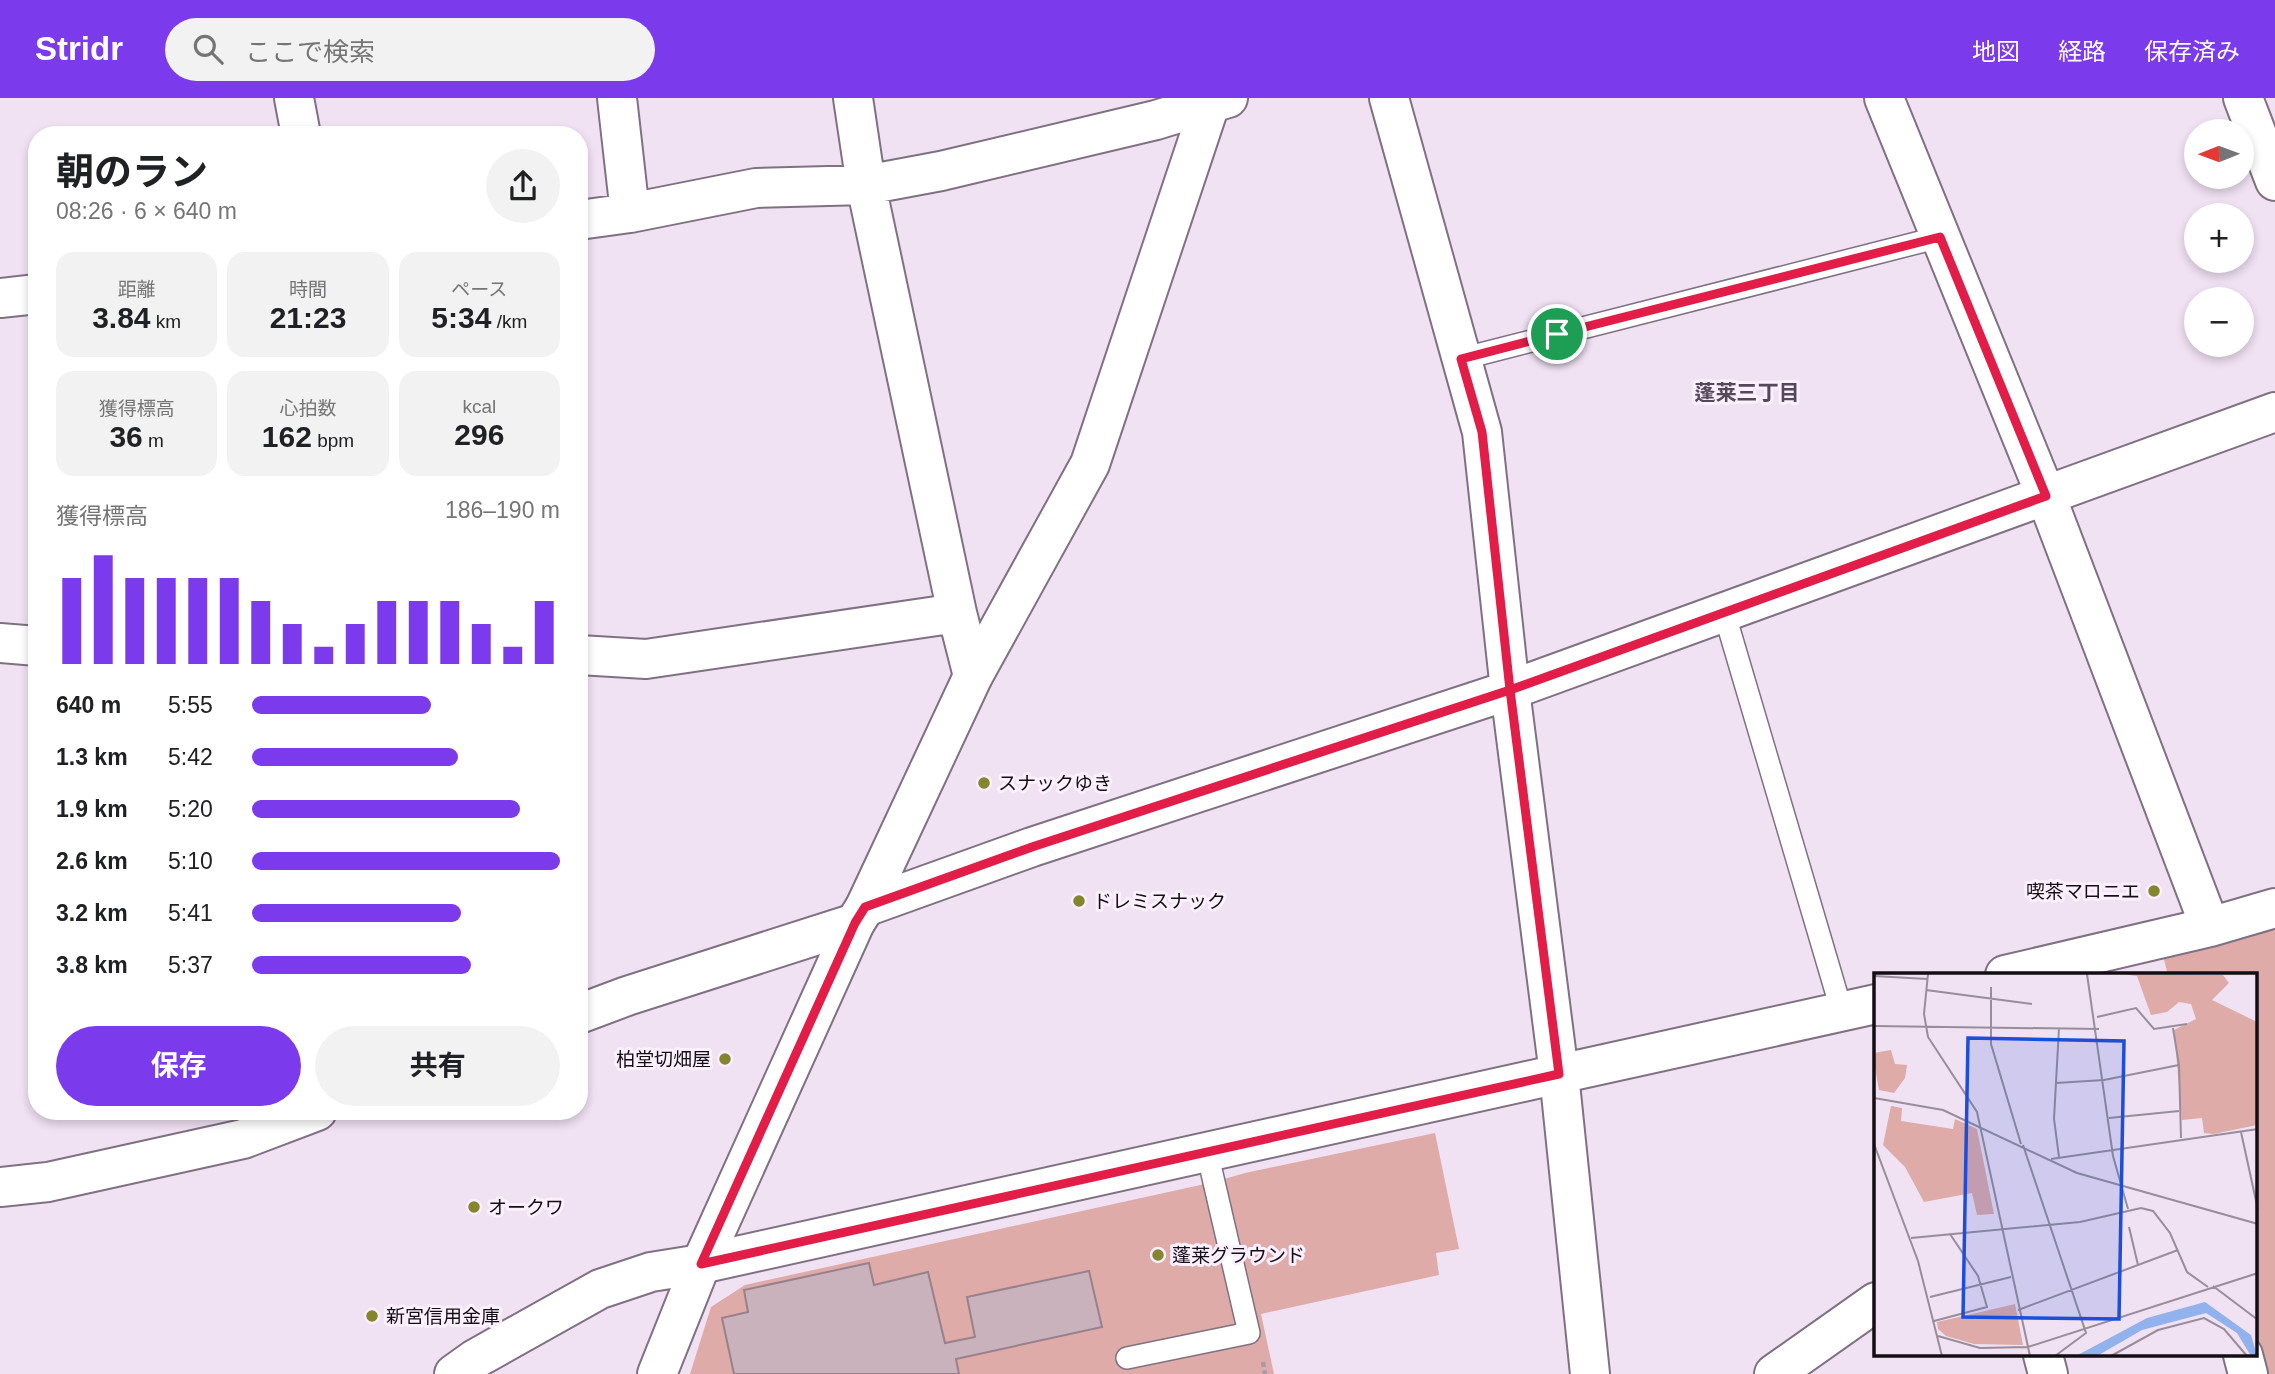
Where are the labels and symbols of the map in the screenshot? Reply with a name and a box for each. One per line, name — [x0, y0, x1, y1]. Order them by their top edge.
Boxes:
north arrow — [2184, 119, 2254, 189]
pin — [1527, 304, 1587, 364]
district label: 蓬莱三丁目 — [1695, 381, 1800, 404]
place label: スナックゆき — [998, 773, 1112, 794]
marker: スナックゆき — [976, 775, 992, 791]
place label: 喫茶マロニエ — [2026, 881, 2140, 902]
marker: 喫茶マロニエ — [2146, 883, 2162, 899]
place label: ドレミスナック — [1093, 891, 1226, 912]
marker: ドレミスナック — [1071, 893, 1087, 909]
inset map — [1874, 973, 2258, 1356]
place label: 柏堂切畑屋 — [616, 1049, 711, 1070]
marker: 柏堂切畑屋 — [717, 1051, 733, 1067]
place label: オークワ — [488, 1197, 564, 1218]
marker: オークワ — [466, 1199, 482, 1215]
place label: 蓬莱グラウンド — [1172, 1245, 1305, 1266]
marker: 蓬莱グラウンド — [1150, 1247, 1166, 1263]
place label: 新宮信用金庫 — [386, 1306, 500, 1327]
marker: 新宮信用金庫 — [364, 1308, 380, 1324]

